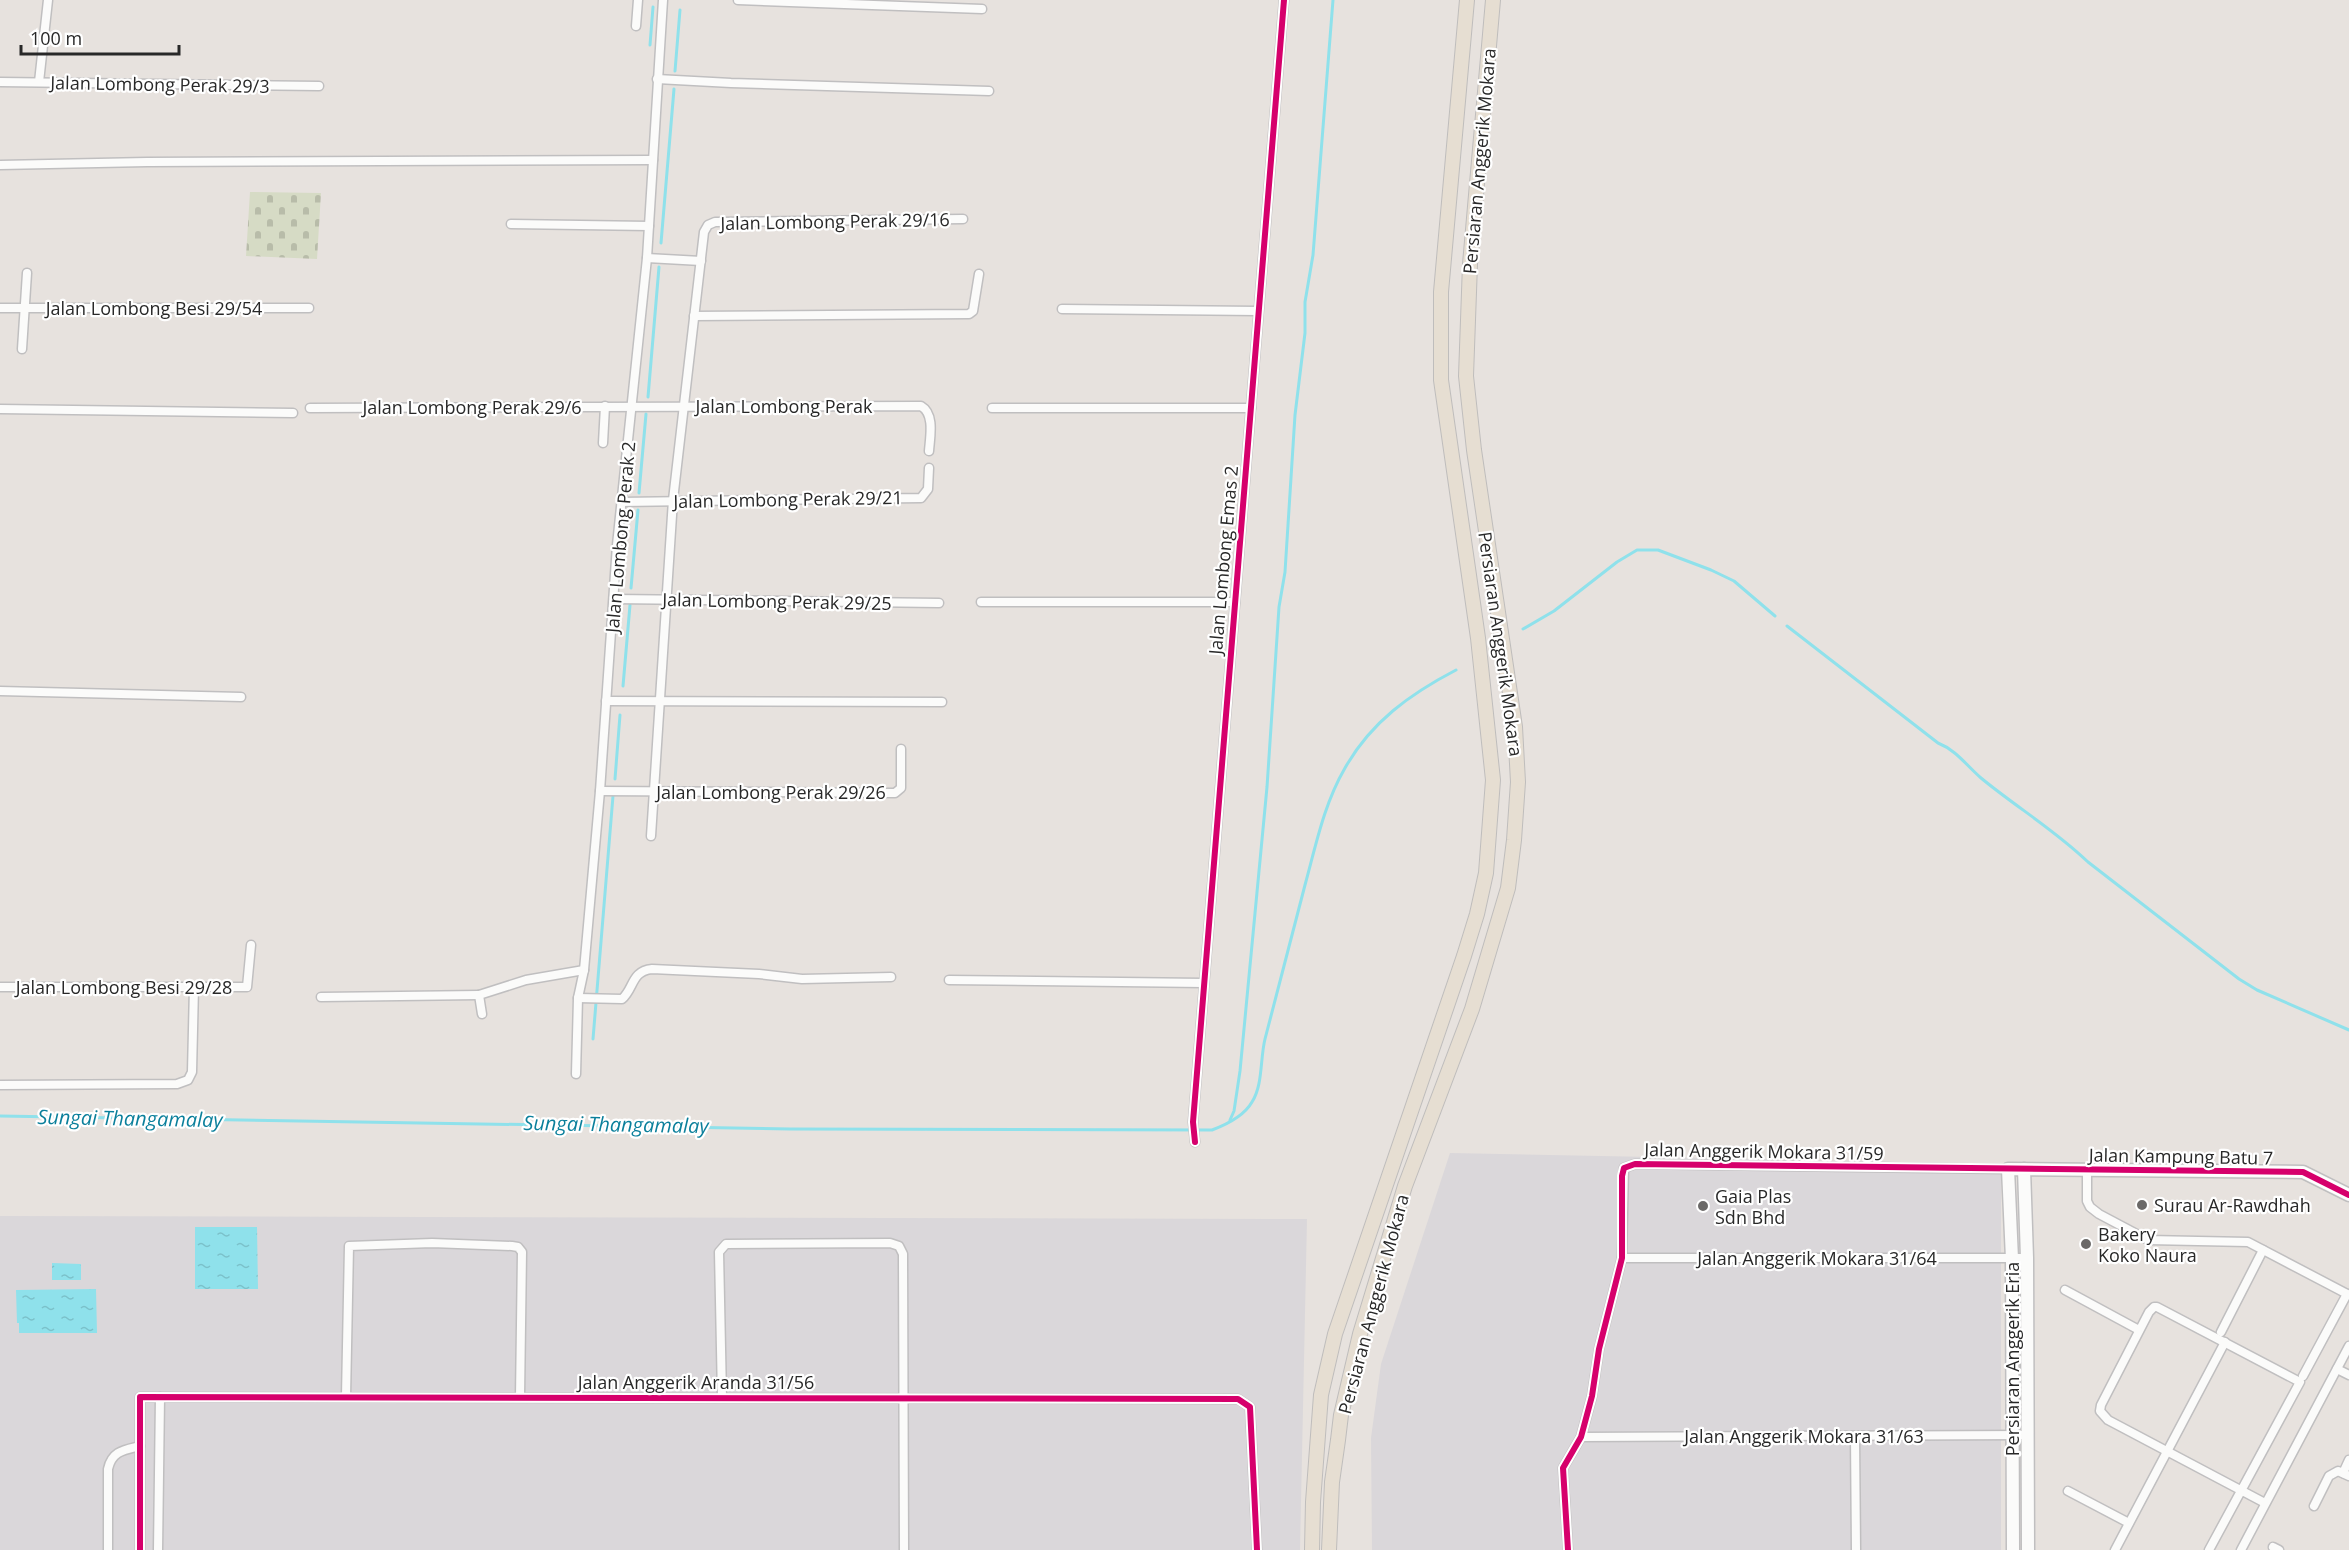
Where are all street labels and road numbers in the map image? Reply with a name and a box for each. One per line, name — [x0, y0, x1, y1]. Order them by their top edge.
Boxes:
street label: Persiaran Anggerik Mokara — [1457, 47, 1501, 275]
street label: Jalan Lombong Perak 29/3 — [48, 70, 270, 98]
street label: Jalan Lombong Perak 29/16 — [718, 207, 950, 235]
street label: Jalan Lombong Besi 29/54 — [44, 296, 262, 320]
street label: Jalan Lombong Perak — [693, 394, 873, 418]
street label: Jalan Lombong Perak 29/6 — [360, 395, 582, 419]
street label: Jalan Lombong Perak 2 — [600, 440, 640, 636]
street label: Jalan Lombong Emas 2 — [1203, 465, 1243, 657]
street label: Jalan Lombong Perak 29/21 — [671, 485, 903, 513]
street label: Persiaran Anggerik Mokara — [1473, 530, 1529, 758]
street label: Jalan Lombong Perak 29/25 — [660, 587, 892, 615]
street label: Jalan Lombong Perak 29/26 — [654, 780, 886, 804]
street label: Jalan Lombong Besi 29/28 — [14, 975, 232, 999]
street label: Jalan Anggerik Mokara 31/59 — [1642, 1137, 1884, 1165]
street label: Jalan Kampung Batu 7 — [2087, 1142, 2273, 1170]
street label: Persiaran Anggerik Mokara — [1332, 1192, 1414, 1416]
street label: Jalan Anggerik Mokara 31/64 — [1695, 1246, 1937, 1270]
street label: Persiaran Anggerik Eria — [2000, 1262, 2024, 1456]
street label: Jalan Anggerik Aranda 31/56 — [576, 1370, 814, 1394]
street label: Jalan Anggerik Mokara 31/63 — [1682, 1424, 1924, 1448]

